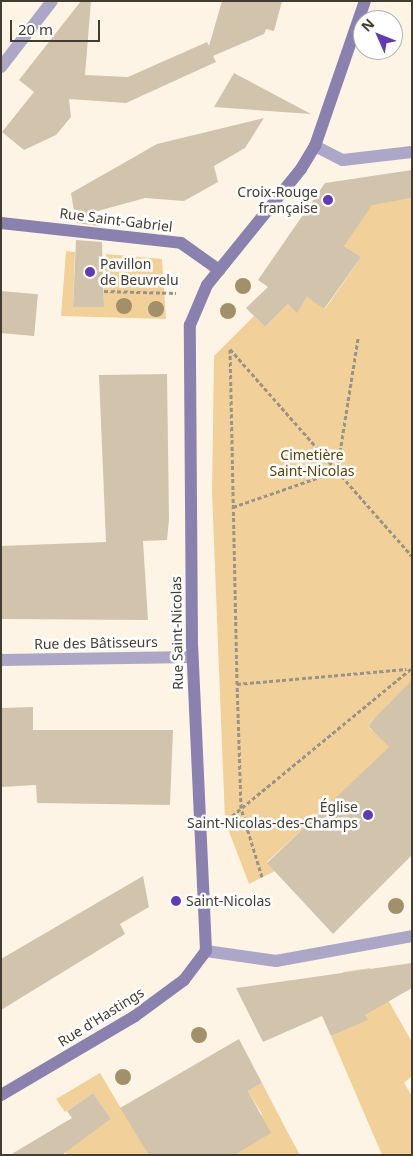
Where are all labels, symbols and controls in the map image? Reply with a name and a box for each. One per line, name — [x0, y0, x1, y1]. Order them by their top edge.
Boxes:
scale bar — [12, 10, 102, 42]
north arrow — [353, 10, 403, 60]
text: N — [357, 14, 378, 36]
text: 20 m — [18, 19, 53, 39]
place label: Croix-Rouge française — [237, 184, 318, 216]
marker: Croix-Rouge française — [322, 194, 334, 206]
street label: Rue Saint-Gabriel — [58, 205, 174, 235]
place label: Pavillon de Beuvrelu — [100, 256, 179, 288]
marker: Pavillon de Beuvrelu — [84, 266, 96, 278]
park label: Cimetière Saint-Nicolas — [270, 447, 354, 480]
street label: Rue Saint-Nicolas — [168, 576, 186, 690]
street label: Rue des Bâtisseurs — [34, 634, 158, 652]
place label: Église Saint-Nicolas-des-Champs — [187, 799, 358, 832]
marker: Église Saint-Nicolas-des-Champs — [362, 809, 374, 821]
place label: Saint-Nicolas — [186, 893, 271, 909]
marker: Saint-Nicolas — [170, 895, 182, 907]
street label: Rue d'Hastings — [55, 984, 147, 1050]

